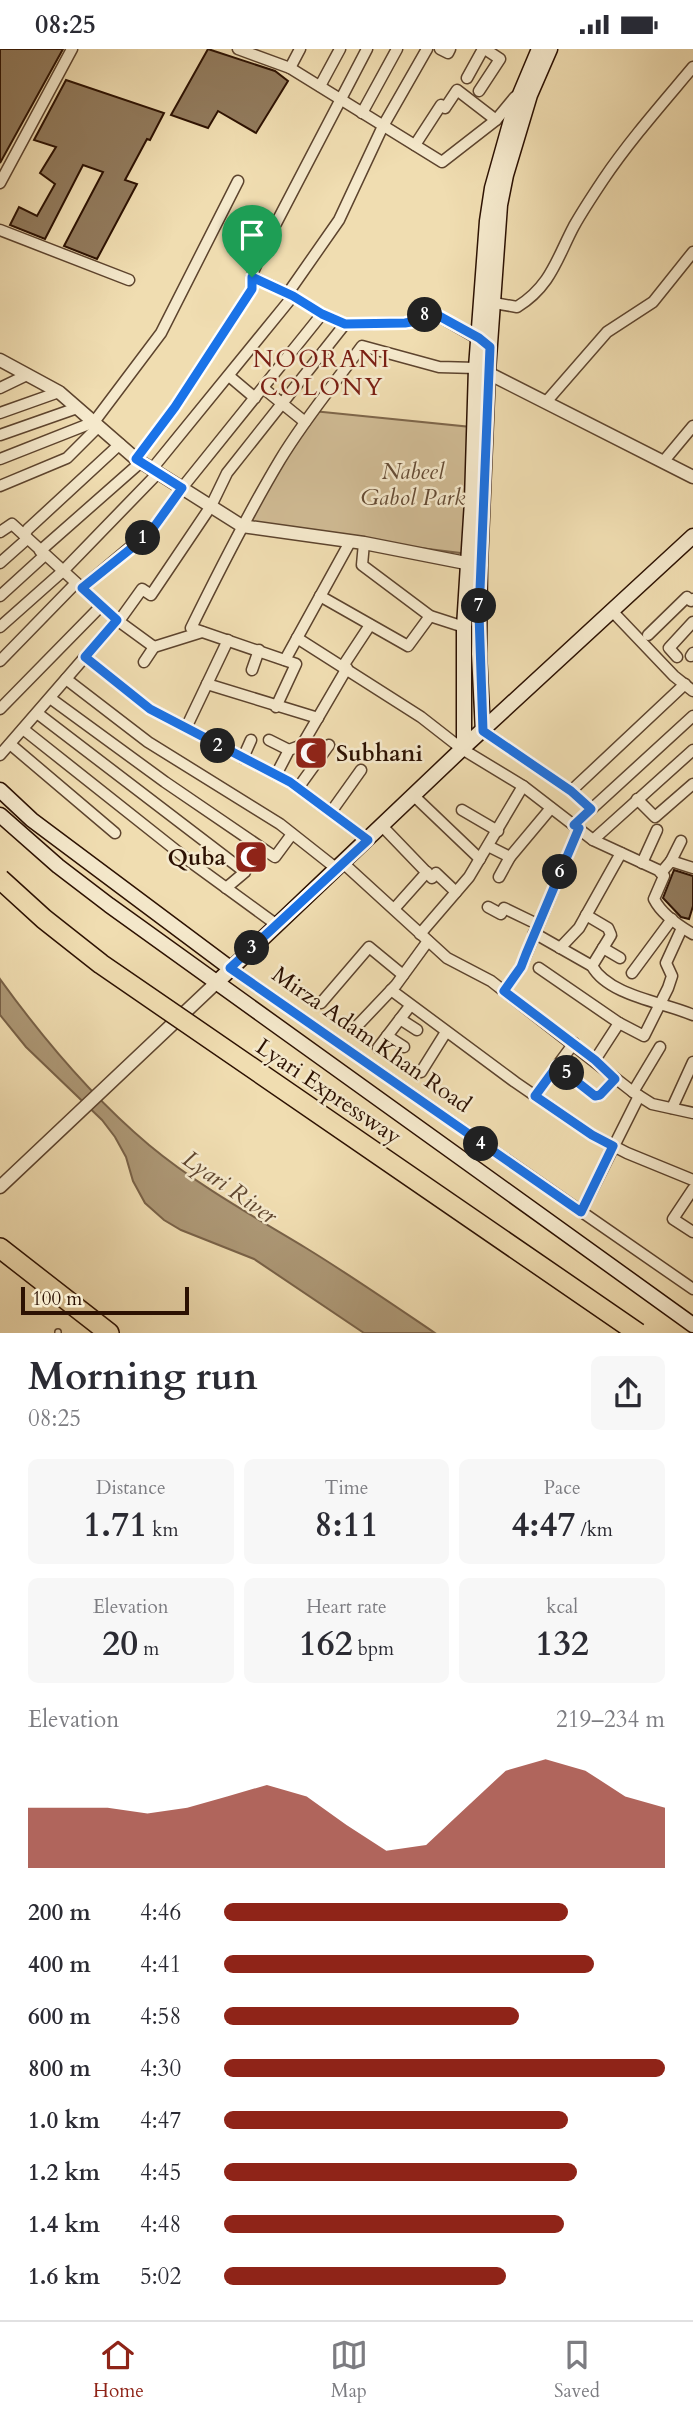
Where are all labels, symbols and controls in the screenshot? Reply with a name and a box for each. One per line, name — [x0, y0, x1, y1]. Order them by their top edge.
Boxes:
text: 08:25 — [35, 7, 96, 42]
pin — [222, 205, 282, 277]
icon: arrive — [233, 216, 271, 254]
pin: 8 — [408, 297, 442, 333]
text: 8 — [420, 301, 429, 327]
district label: NOORANI COLONY — [253, 343, 391, 404]
park label: Nabeel Gabol Park — [361, 456, 466, 513]
pin: 1 — [125, 521, 160, 555]
text: 1 — [138, 524, 147, 550]
pin: 7 — [462, 589, 496, 623]
text: 7 — [474, 592, 483, 618]
pin: 2 — [200, 729, 235, 763]
text: 2 — [213, 732, 222, 758]
mosque icon: Subhani — [292, 734, 330, 772]
place label: Subhani — [336, 738, 423, 769]
mosque icon: Quba — [232, 838, 270, 876]
place label: Quba — [167, 842, 227, 873]
pin: 6 — [542, 855, 578, 889]
text: 6 — [555, 858, 564, 884]
pin: 3 — [234, 930, 270, 965]
text: 3 — [247, 934, 256, 960]
street label: Mirza Adam Khan Road — [266, 959, 478, 1120]
street label: Lyari Expressway — [250, 1031, 408, 1152]
pin: 5 — [550, 1055, 584, 1091]
text: 5 — [562, 1059, 571, 1085]
pin: 4 — [463, 1127, 498, 1161]
text: 4 — [476, 1130, 485, 1156]
water label: Lyari River — [176, 1143, 285, 1233]
scale bar — [21, 1284, 189, 1316]
text: 100 m — [32, 1286, 82, 1312]
text: Morning run — [28, 1351, 258, 1403]
button: share — [591, 1356, 665, 1430]
text: 08:25 — [28, 1403, 81, 1434]
text: Distance — [96, 1475, 166, 1501]
text: Time — [325, 1475, 368, 1501]
text: Pace — [544, 1475, 581, 1501]
text: 1.71 — [83, 1501, 147, 1549]
text: 8:11 — [315, 1501, 378, 1549]
text: 4:47 — [511, 1501, 575, 1549]
text: km — [147, 1517, 178, 1543]
text: /km — [575, 1517, 613, 1543]
text: Elevation — [93, 1594, 169, 1620]
text: Heart rate — [306, 1594, 387, 1620]
text: kcal — [546, 1594, 578, 1620]
text: 20 — [102, 1620, 138, 1668]
text: 162 — [299, 1620, 353, 1668]
text: 132 — [535, 1620, 589, 1668]
text: m — [138, 1636, 159, 1662]
text: bpm — [353, 1636, 394, 1662]
text: Elevation — [28, 1704, 119, 1735]
text: 219–234 m — [556, 1704, 665, 1735]
text: 200 m — [28, 1897, 91, 1928]
text: 4:46 — [140, 1897, 181, 1928]
text: 400 m — [28, 1949, 91, 1980]
text: 4:41 — [140, 1949, 181, 1980]
text: 600 m — [28, 2001, 91, 2032]
text: 4:58 — [140, 2001, 181, 2032]
text: 800 m — [28, 2053, 91, 2084]
text: 4:30 — [140, 2053, 181, 2084]
text: 1.0 km — [28, 2105, 100, 2136]
text: 4:47 — [140, 2105, 181, 2136]
text: 1.2 km — [28, 2157, 100, 2188]
text: 4:45 — [140, 2157, 181, 2188]
text: 1.4 km — [28, 2209, 100, 2240]
text: 4:48 — [140, 2209, 181, 2240]
text: 1.6 km — [28, 2261, 100, 2292]
text: 5:02 — [140, 2261, 181, 2292]
tab: Home — [93, 2336, 144, 2404]
tab: Map — [330, 2336, 368, 2404]
tab: Saved — [554, 2336, 600, 2404]

